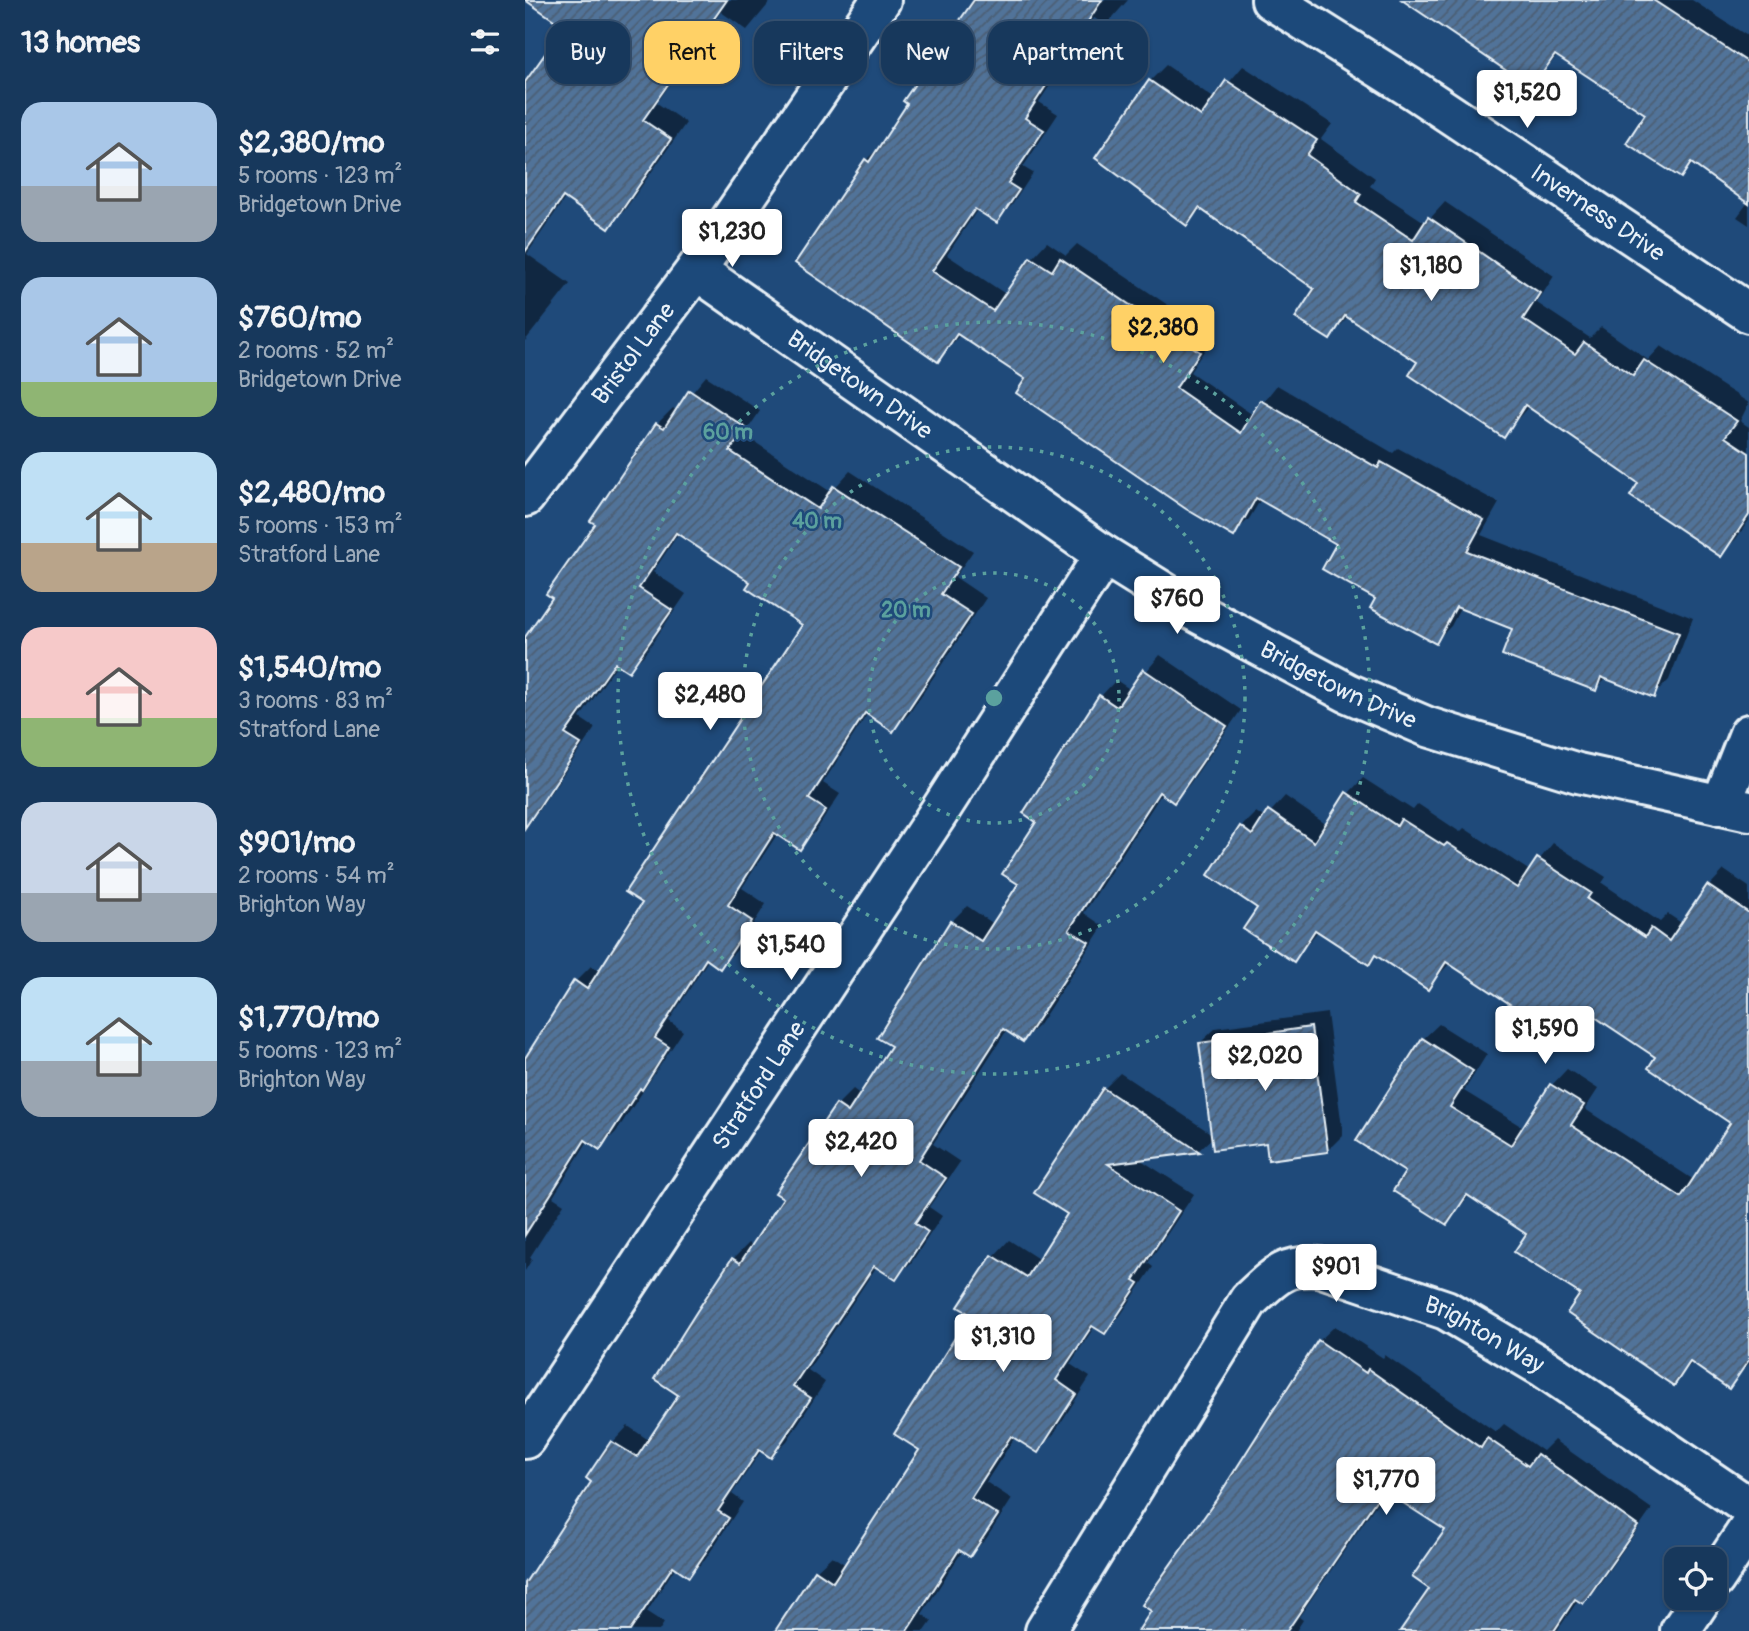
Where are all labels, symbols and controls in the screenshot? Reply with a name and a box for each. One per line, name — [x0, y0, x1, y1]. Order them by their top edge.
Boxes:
chip: Buy — [546, 21, 630, 84]
chip: Rent — [644, 21, 740, 84]
chip: Filters — [754, 21, 867, 84]
chip: New — [881, 21, 974, 84]
chip: Apartment — [988, 21, 1148, 84]
icon: filters — [466, 23, 504, 61]
text: 13 homes — [21, 24, 140, 61]
pin: $1,520 — [1470, 71, 1584, 130]
text: $1,520 — [1493, 78, 1561, 107]
text: $2,380/mo — [238, 124, 385, 161]
icon: home — [77, 130, 161, 214]
street label: Inverness Drive — [1525, 158, 1670, 268]
text: 5 rooms · 123 m² — [238, 161, 402, 190]
text: Bridgetown Drive — [238, 190, 401, 219]
pin: $1,230 — [675, 210, 789, 269]
text: $1,230 — [698, 217, 766, 246]
pin: $1,180 — [1374, 244, 1488, 303]
text: $1,180 — [1399, 251, 1463, 280]
street label: Bristol Lane — [586, 297, 682, 410]
text: $760/mo — [238, 299, 362, 336]
icon: home — [77, 305, 161, 389]
pin: $2,380 — [1106, 306, 1220, 365]
text: $2,380 — [1127, 313, 1199, 342]
street label: Bridgetown Drive — [781, 324, 938, 446]
text: 2 rooms · 52 m² — [238, 336, 394, 365]
text: Bridgetown Drive — [238, 365, 401, 394]
text: 60 m — [703, 419, 753, 446]
text: $2,480/mo — [238, 474, 385, 511]
icon: home — [77, 480, 161, 564]
text: 40 m — [792, 508, 842, 535]
text: 5 rooms · 153 m² — [238, 511, 403, 540]
text: Stratford Lane — [238, 540, 380, 569]
pin: $760 — [1136, 576, 1218, 636]
text: $760 — [1150, 584, 1204, 613]
text: 20 m — [881, 597, 931, 624]
street label: Bridgetown Drive — [1255, 635, 1421, 735]
text: $1,540/mo — [238, 649, 381, 686]
icon: home — [77, 655, 161, 739]
pin: $2,480 — [653, 672, 767, 732]
text: $2,480 — [674, 680, 746, 709]
text: 3 rooms · 83 m² — [238, 686, 393, 715]
centre of rings — [982, 686, 1006, 710]
text: Stratford Lane — [238, 715, 380, 744]
text: $901/mo — [238, 824, 355, 861]
icon: home — [77, 830, 161, 914]
text: 2 rooms · 54 m² — [238, 861, 395, 890]
text: Brighton Way — [238, 890, 365, 919]
pin: $1,540 — [734, 922, 848, 982]
text: $1,540 — [757, 930, 825, 959]
text: $1,770/mo — [238, 999, 379, 1036]
icon: home — [77, 1005, 161, 1089]
pin: $1,590 — [1488, 1006, 1602, 1066]
text: $1,590 — [1511, 1014, 1579, 1043]
street label: Stratford Lane — [706, 1016, 812, 1155]
pin: $2,020 — [1208, 1034, 1322, 1093]
text: 5 rooms · 123 m² — [238, 1036, 402, 1065]
text: $2,020 — [1227, 1041, 1303, 1070]
text: Brighton Way — [238, 1065, 365, 1094]
pin: $2,420 — [804, 1120, 918, 1179]
text: $2,420 — [824, 1127, 898, 1156]
pin: $901 — [1295, 1244, 1377, 1304]
text: $901 — [1311, 1252, 1361, 1281]
street label: Brighton Way — [1421, 1290, 1549, 1380]
pin: $1,310 — [946, 1314, 1060, 1374]
text: $1,310 — [971, 1322, 1035, 1351]
pin: $1,770 — [1329, 1458, 1443, 1517]
text: $1,770 — [1352, 1465, 1420, 1494]
map controls — [1664, 1547, 1727, 1610]
button: locate — [1664, 1547, 1727, 1610]

